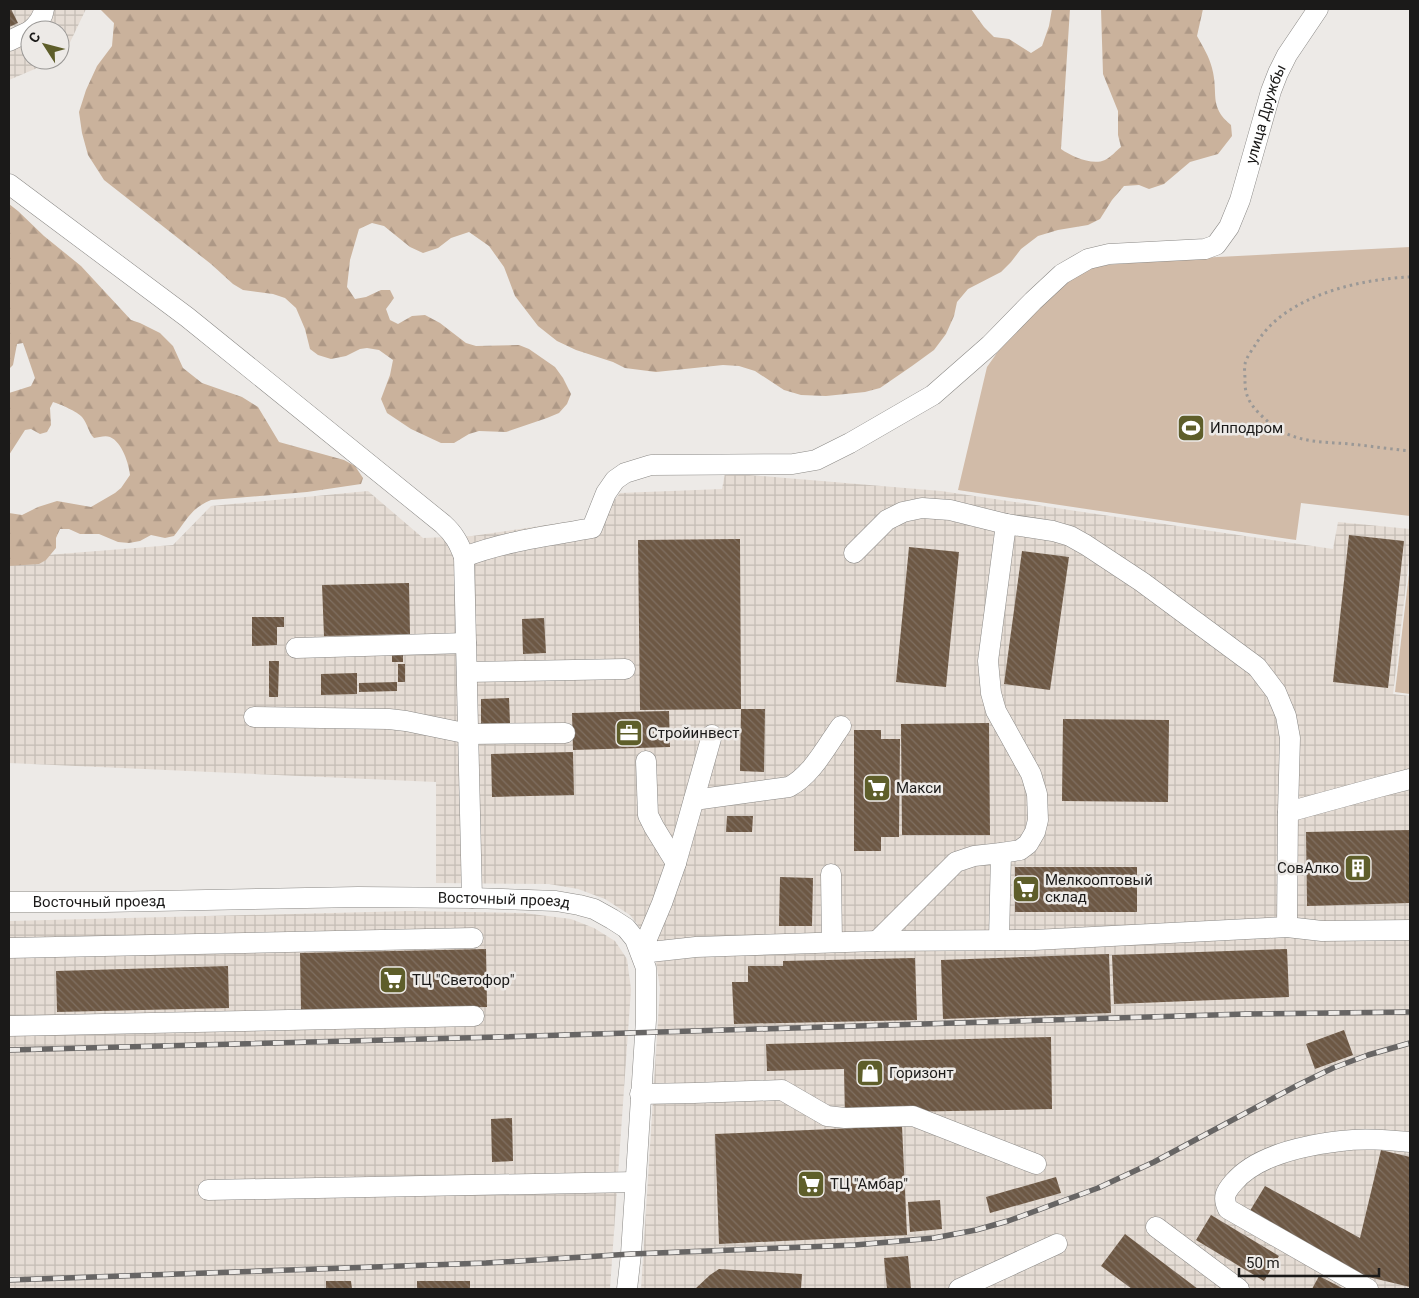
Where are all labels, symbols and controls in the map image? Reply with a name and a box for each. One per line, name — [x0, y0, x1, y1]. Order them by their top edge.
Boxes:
north arrow — [20, 20, 70, 70]
text: С — [25, 29, 44, 46]
street label: улица Дружбы — [1242, 61, 1290, 166]
sports icon: Ипподром — [1176, 413, 1206, 443]
place label: Ипподром — [1210, 419, 1283, 437]
office icon: Стройинвест — [614, 718, 644, 748]
place label: Стройинвест — [648, 724, 740, 742]
supermarket icon: Макси — [862, 773, 892, 803]
place label: Макси — [896, 779, 942, 797]
building icon: СовАлко — [1343, 853, 1373, 883]
place label: СовАлко — [1277, 859, 1339, 877]
place label: Мелкооптовый склад — [1045, 871, 1153, 906]
supermarket icon: Мелкооптовый склад — [1011, 874, 1041, 904]
street label: Восточный проезд — [438, 889, 571, 912]
street label: Восточный проезд — [33, 892, 165, 911]
supermarket icon: ТЦ "Светофор" — [378, 965, 408, 995]
place label: ТЦ "Светофор" — [412, 971, 515, 989]
shop icon: Горизонт — [855, 1058, 885, 1088]
place label: Горизонт — [889, 1064, 954, 1082]
supermarket icon: ТЦ "Амбар" — [796, 1169, 826, 1199]
place label: ТЦ "Амбар" — [830, 1175, 908, 1193]
scale bar — [1239, 1246, 1379, 1278]
text: 50 m — [1246, 1254, 1280, 1272]

